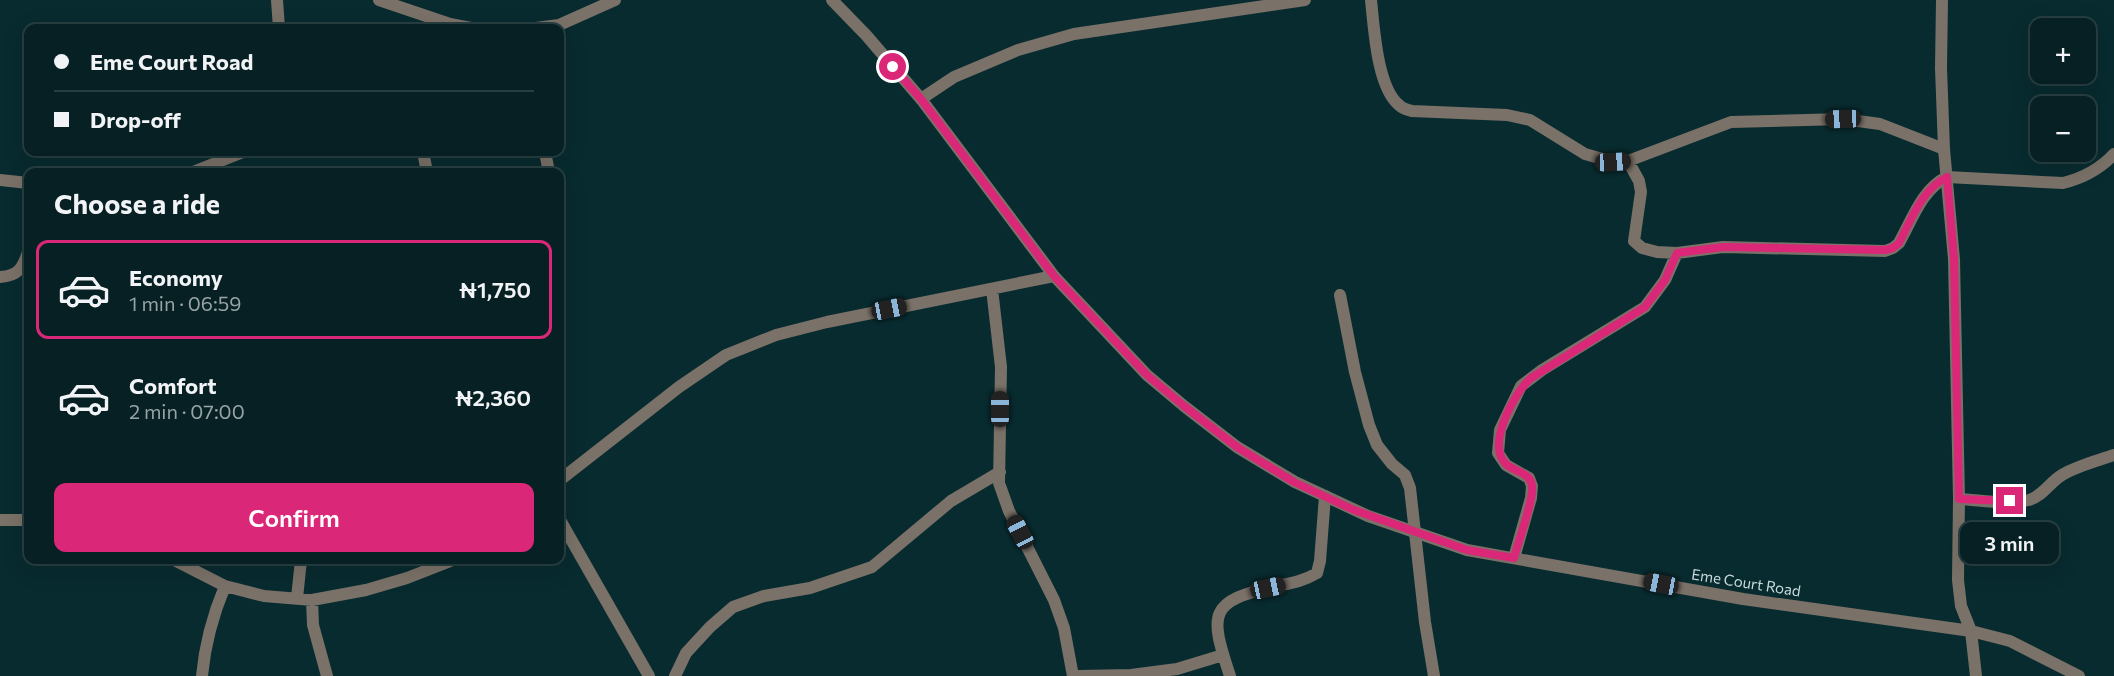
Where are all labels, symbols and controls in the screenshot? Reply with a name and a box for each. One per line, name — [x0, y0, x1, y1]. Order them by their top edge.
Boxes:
map controls — [2030, 18, 2096, 162]
button: + — [2030, 18, 2096, 84]
text: Eme Court Road — [90, 48, 253, 75]
route start — [879, 53, 906, 80]
button: − — [2030, 96, 2096, 162]
text: Drop-off — [90, 106, 181, 133]
car — [1825, 109, 1861, 129]
car — [1595, 152, 1631, 172]
text: Choose a ride — [54, 187, 220, 220]
icon: car — [57, 263, 111, 317]
text: Economy — [129, 264, 223, 291]
text: ₦1,750 — [459, 276, 531, 303]
text: 1 min · 06:59 — [129, 291, 241, 315]
car — [870, 297, 908, 321]
icon: car — [57, 371, 111, 425]
text: Comfort — [129, 372, 217, 399]
text: ₦2,360 — [455, 384, 531, 411]
car — [991, 391, 1009, 427]
text: 2 min · 07:00 — [129, 399, 245, 423]
button: Confirm — [54, 483, 534, 552]
route end — [1996, 487, 2023, 514]
car — [1004, 512, 1036, 552]
callout: 3 min — [1960, 522, 2060, 564]
text: 3 min — [1985, 531, 2034, 555]
street label: Eme Court Road — [1690, 564, 1802, 600]
car — [1642, 572, 1680, 596]
car — [1249, 575, 1287, 601]

